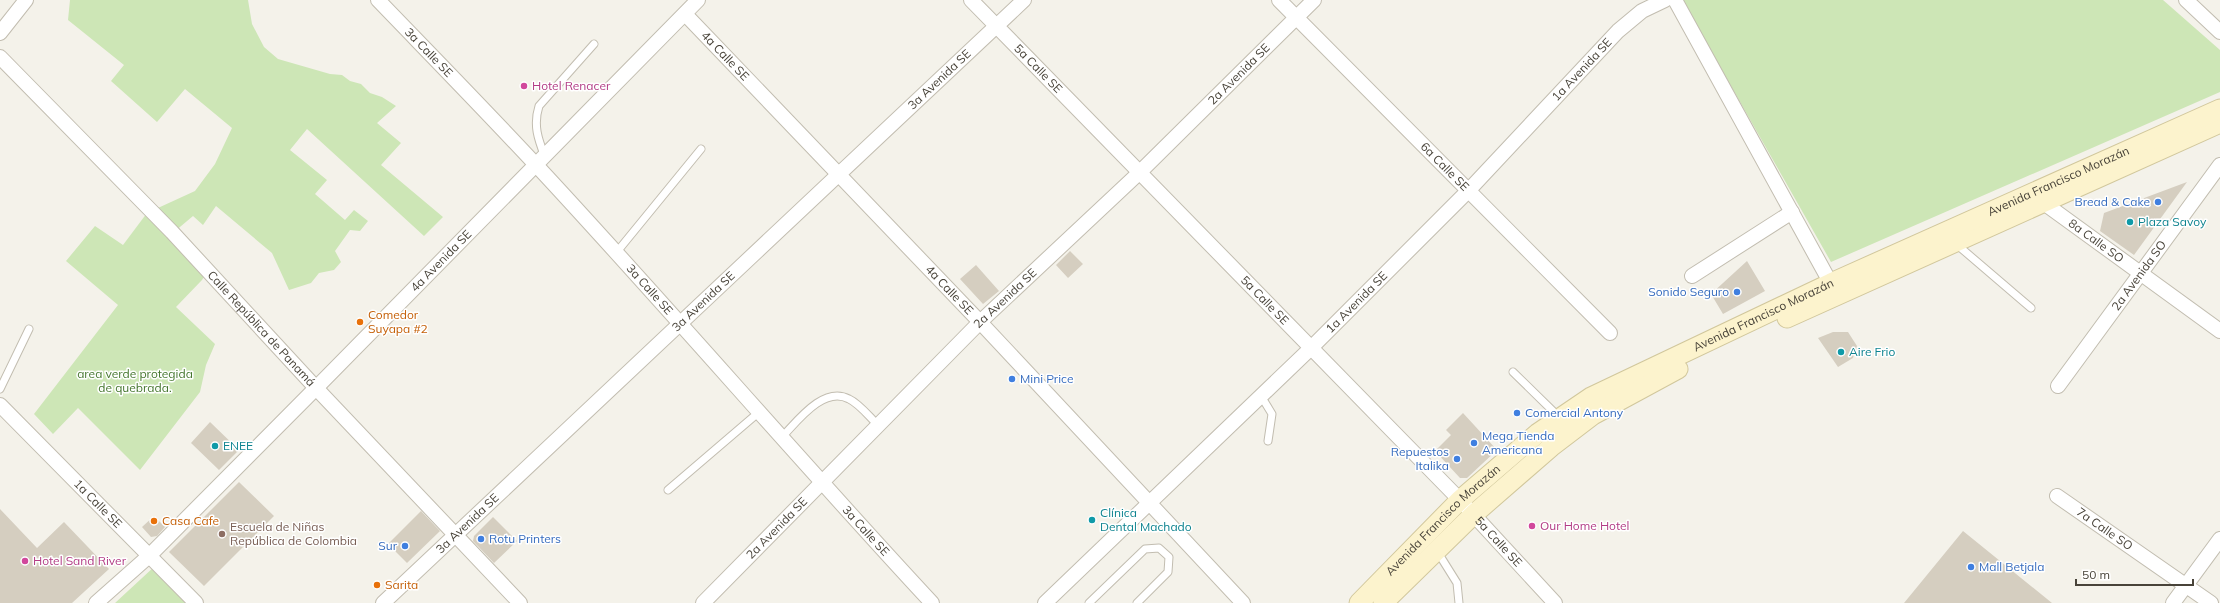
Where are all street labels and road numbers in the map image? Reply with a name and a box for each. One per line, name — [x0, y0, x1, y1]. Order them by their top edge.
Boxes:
street label: 3a Calle SE — [402, 24, 456, 80]
street label: 4a Calle SE — [698, 28, 753, 83]
street label: 1a Avenida SE — [1548, 35, 1615, 104]
street label: 2a Avenida SE — [1205, 40, 1273, 108]
street label: 5a Calle SE — [1011, 41, 1066, 96]
street label: 3a Avenida SE — [905, 46, 974, 112]
street label: 6a Calle SE — [1418, 139, 1472, 194]
street label: Avenida Francisco Morazán — [1985, 143, 2131, 219]
street label: 8a Calle SO — [2066, 215, 2127, 266]
street label: 4a Avenida SE — [407, 227, 474, 295]
street label: 2a Avenida SO — [2108, 237, 2169, 313]
street label: 3a Calle SE — [623, 261, 677, 318]
street label: 4a Calle SE — [922, 262, 977, 317]
street label: 2a Avenida SE — [970, 265, 1039, 331]
street label: Calle República de Panamá — [205, 267, 319, 389]
street label: 3a Avenida SE — [669, 268, 738, 334]
street label: 1a Avenida SE — [1322, 268, 1390, 336]
street label: 5a Calle SE — [1238, 272, 1292, 328]
street label: Avenida Francisco Morazán — [1691, 275, 1836, 354]
street label: Avenida Francisco Morazán — [1382, 461, 1503, 579]
street label: 1a Calle SE — [71, 476, 126, 531]
street label: 3a Avenida SE — [433, 490, 502, 556]
street label: 2a Avenida SE — [743, 494, 810, 562]
street label: 3a Calle SE — [839, 502, 893, 559]
street label: 7a Calle SO — [2074, 504, 2136, 553]
street label: 5a Calle SE — [1472, 513, 1526, 569]

